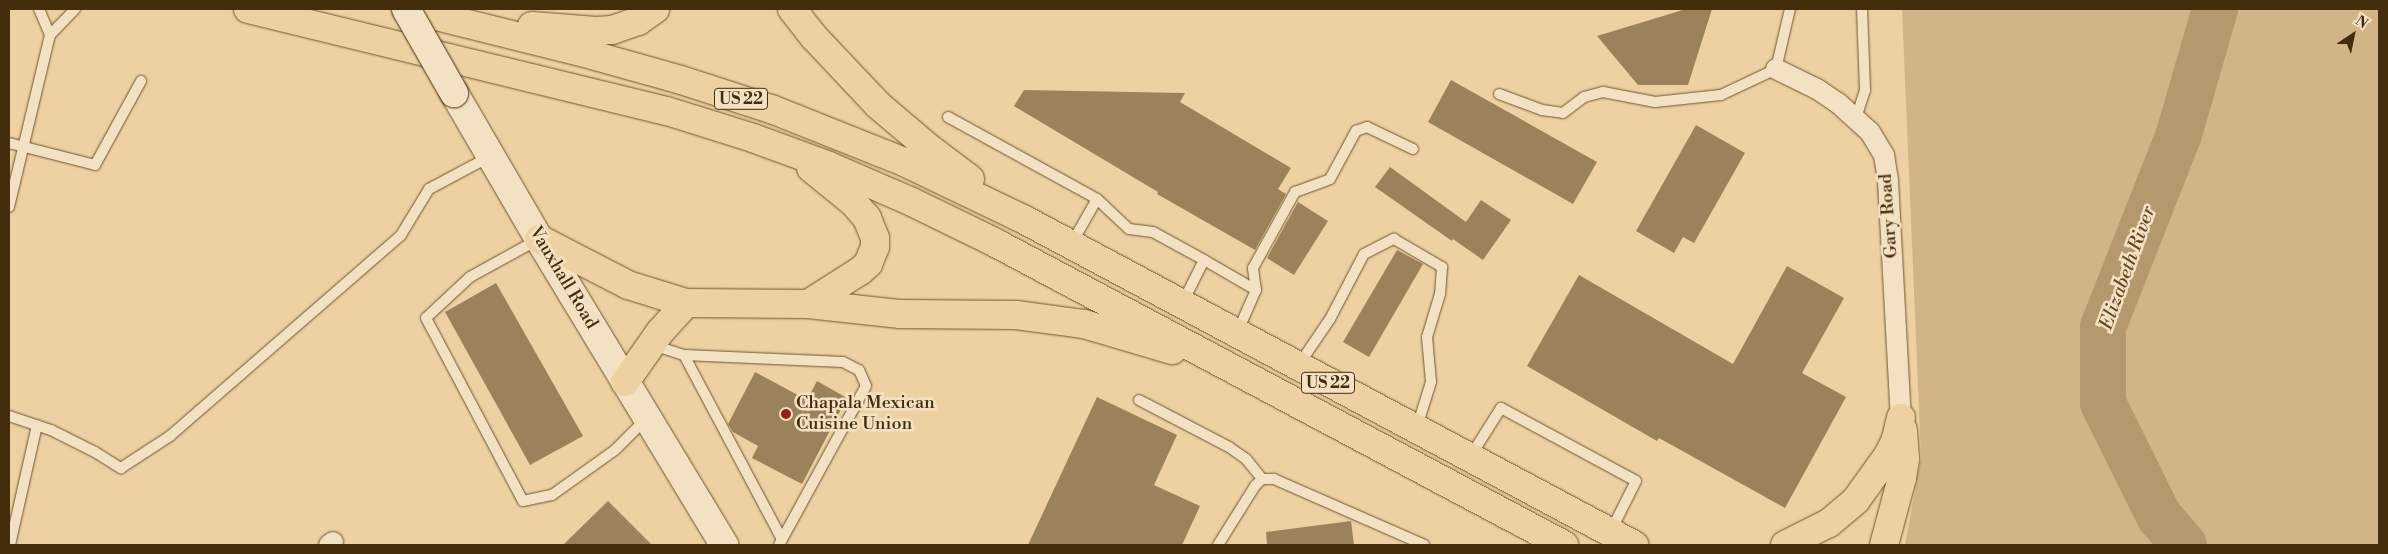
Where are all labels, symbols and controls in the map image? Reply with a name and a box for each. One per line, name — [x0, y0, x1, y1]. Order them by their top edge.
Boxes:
north arrow — [2328, 10, 2378, 60]
text: N — [2352, 12, 2371, 33]
road number: US 22 — [714, 86, 768, 112]
street label: Gary Road — [1875, 173, 1903, 259]
water label: Elizabeth River — [2095, 203, 2161, 333]
street label: Vauxhall Road — [524, 223, 602, 333]
road number: US 22 — [1300, 369, 1356, 396]
place label: Chapala Mexican Cuisine Union — [796, 393, 935, 436]
marker: Chapala Mexican Cuisine Union — [780, 408, 792, 420]

